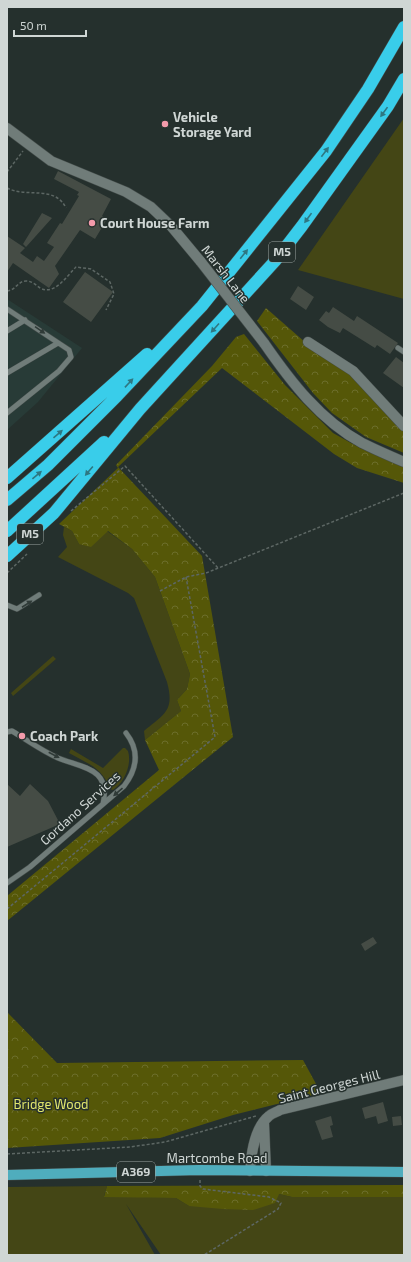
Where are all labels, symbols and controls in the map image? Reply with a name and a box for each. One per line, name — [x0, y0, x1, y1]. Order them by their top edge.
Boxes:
scale bar — [14, 12, 86, 38]
text: 50 m — [20, 18, 47, 32]
one-way arrow — [380, 107, 388, 117]
place label: Vehicle Storage Yard — [173, 109, 252, 140]
marker: Vehicle Storage Yard — [160, 119, 170, 129]
one-way arrow — [321, 147, 329, 157]
one-way arrow — [304, 212, 312, 223]
place label: Court House Farm — [100, 215, 210, 231]
marker: Court House Farm — [87, 218, 97, 228]
street label: Marsh Lane — [198, 242, 254, 306]
road number: M5 — [269, 242, 295, 262]
one-way arrow — [240, 248, 248, 259]
one-way arrow — [211, 323, 220, 332]
one-way arrow — [34, 326, 45, 334]
one-way arrow — [124, 379, 133, 388]
one-way arrow — [52, 429, 63, 438]
one-way arrow — [84, 465, 93, 476]
one-way arrow — [32, 470, 42, 479]
road number: M5 — [17, 524, 43, 544]
one-way arrow — [21, 600, 32, 608]
place label: Coach Park — [30, 728, 99, 744]
marker: Coach Park — [17, 731, 27, 741]
one-way arrow — [48, 752, 59, 758]
street label: Gordano Services — [37, 768, 123, 848]
one-way arrow — [112, 787, 123, 796]
street label: Saint Georges Hill — [277, 1066, 382, 1106]
park label: Bridge Wood — [13, 1096, 89, 1112]
street label: Martcombe Road — [167, 1150, 267, 1166]
road number: A369 — [117, 1162, 155, 1182]

